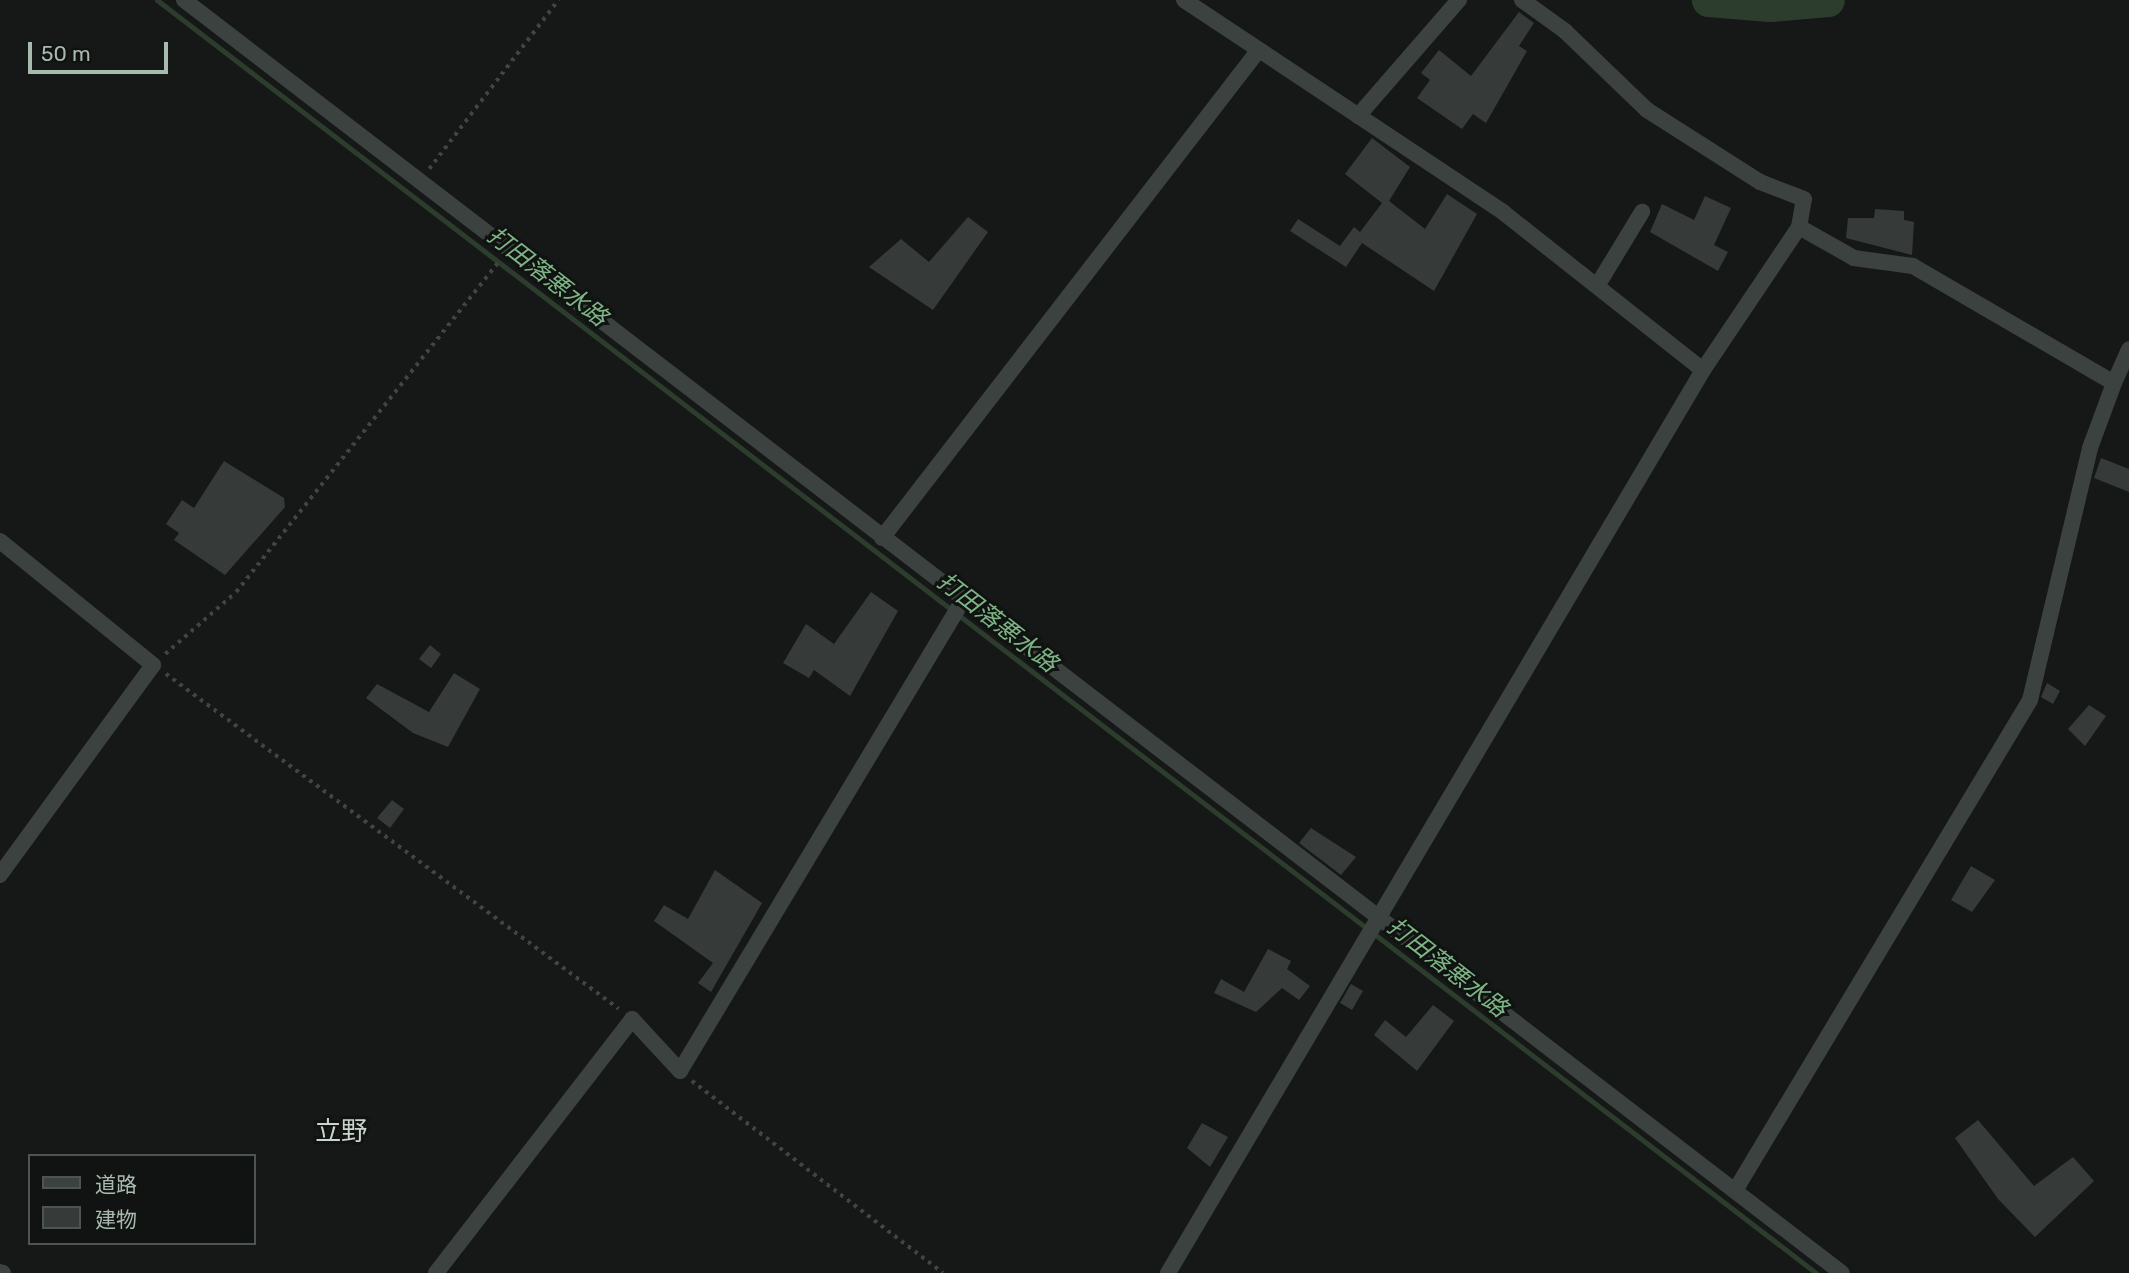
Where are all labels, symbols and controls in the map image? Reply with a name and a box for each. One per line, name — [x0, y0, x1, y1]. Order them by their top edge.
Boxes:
scale bar — [32, 28, 172, 72]
text: 50 m — [41, 41, 91, 66]
water label: 打田落悪水路 — [481, 221, 613, 333]
water label: 打田落悪水路 — [931, 567, 1063, 679]
water label: 打田落悪水路 — [1381, 912, 1513, 1024]
district label: 立野 — [315, 1116, 367, 1148]
legend — [28, 1154, 256, 1245]
text: 道路 — [95, 1172, 137, 1197]
text: 建物 — [95, 1207, 137, 1232]

